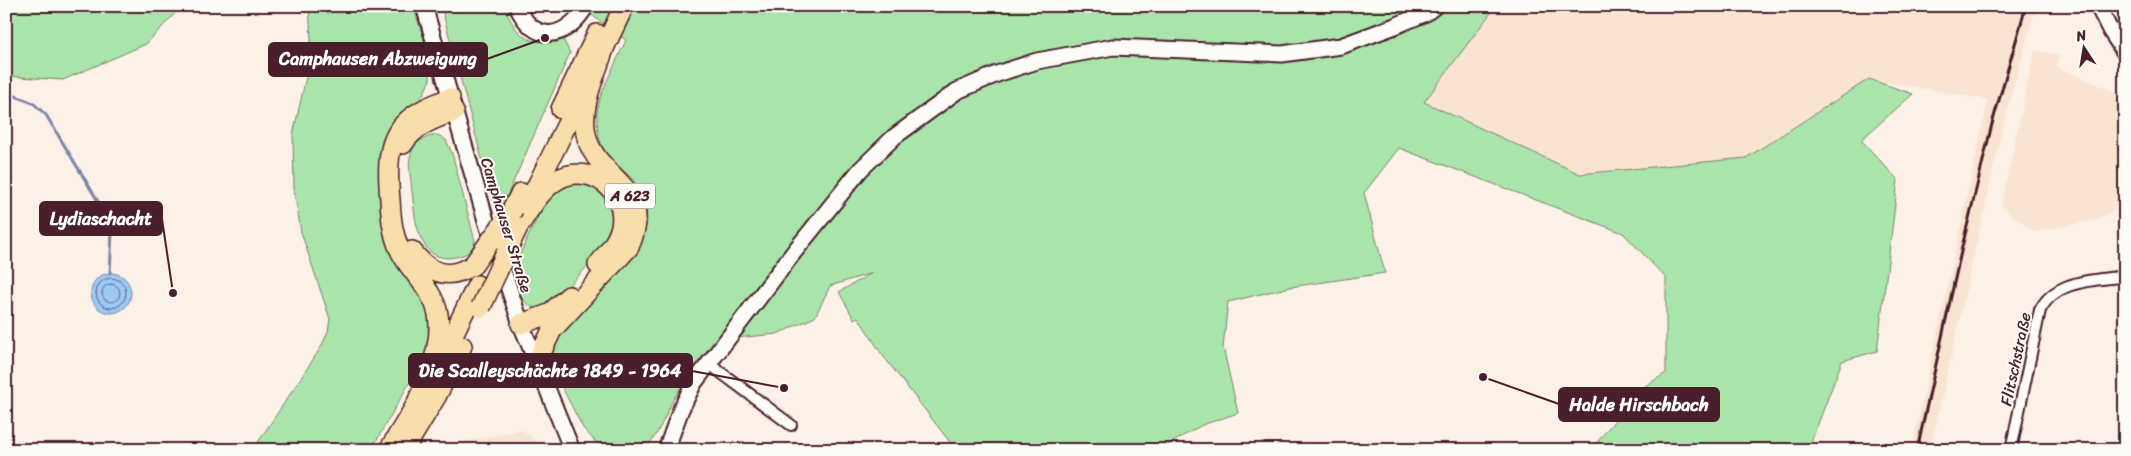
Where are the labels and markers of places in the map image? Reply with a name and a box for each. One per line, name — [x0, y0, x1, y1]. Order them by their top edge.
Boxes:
callout: Camphausen Abzweigung — [269, 43, 487, 76]
callout: Lydiaschacht — [40, 202, 162, 235]
callout: Die Scalleyschächte 1849 - 1964 — [409, 354, 692, 387]
callout: Halde Hirschbach — [1559, 388, 1719, 421]

